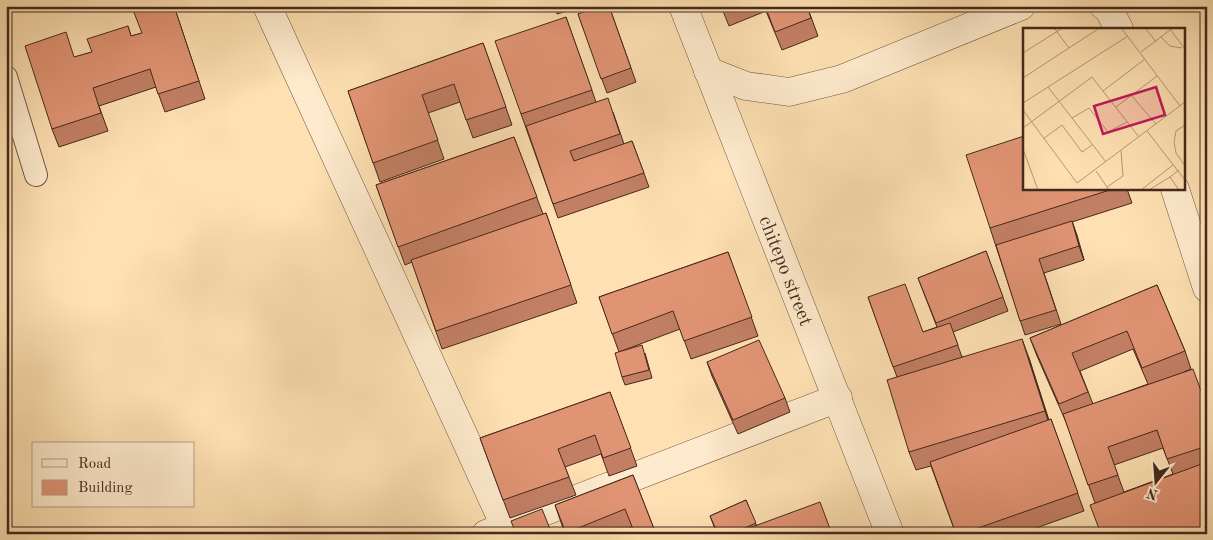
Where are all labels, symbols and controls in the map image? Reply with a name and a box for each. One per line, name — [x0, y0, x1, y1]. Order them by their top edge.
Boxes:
inset map — [1023, 28, 1186, 190]
street label: chitepo street — [754, 213, 815, 329]
legend — [32, 442, 195, 508]
text: Road — [78, 457, 112, 472]
north arrow — [1130, 458, 1180, 508]
text: Building — [78, 481, 133, 496]
text: N — [1145, 485, 1160, 502]

